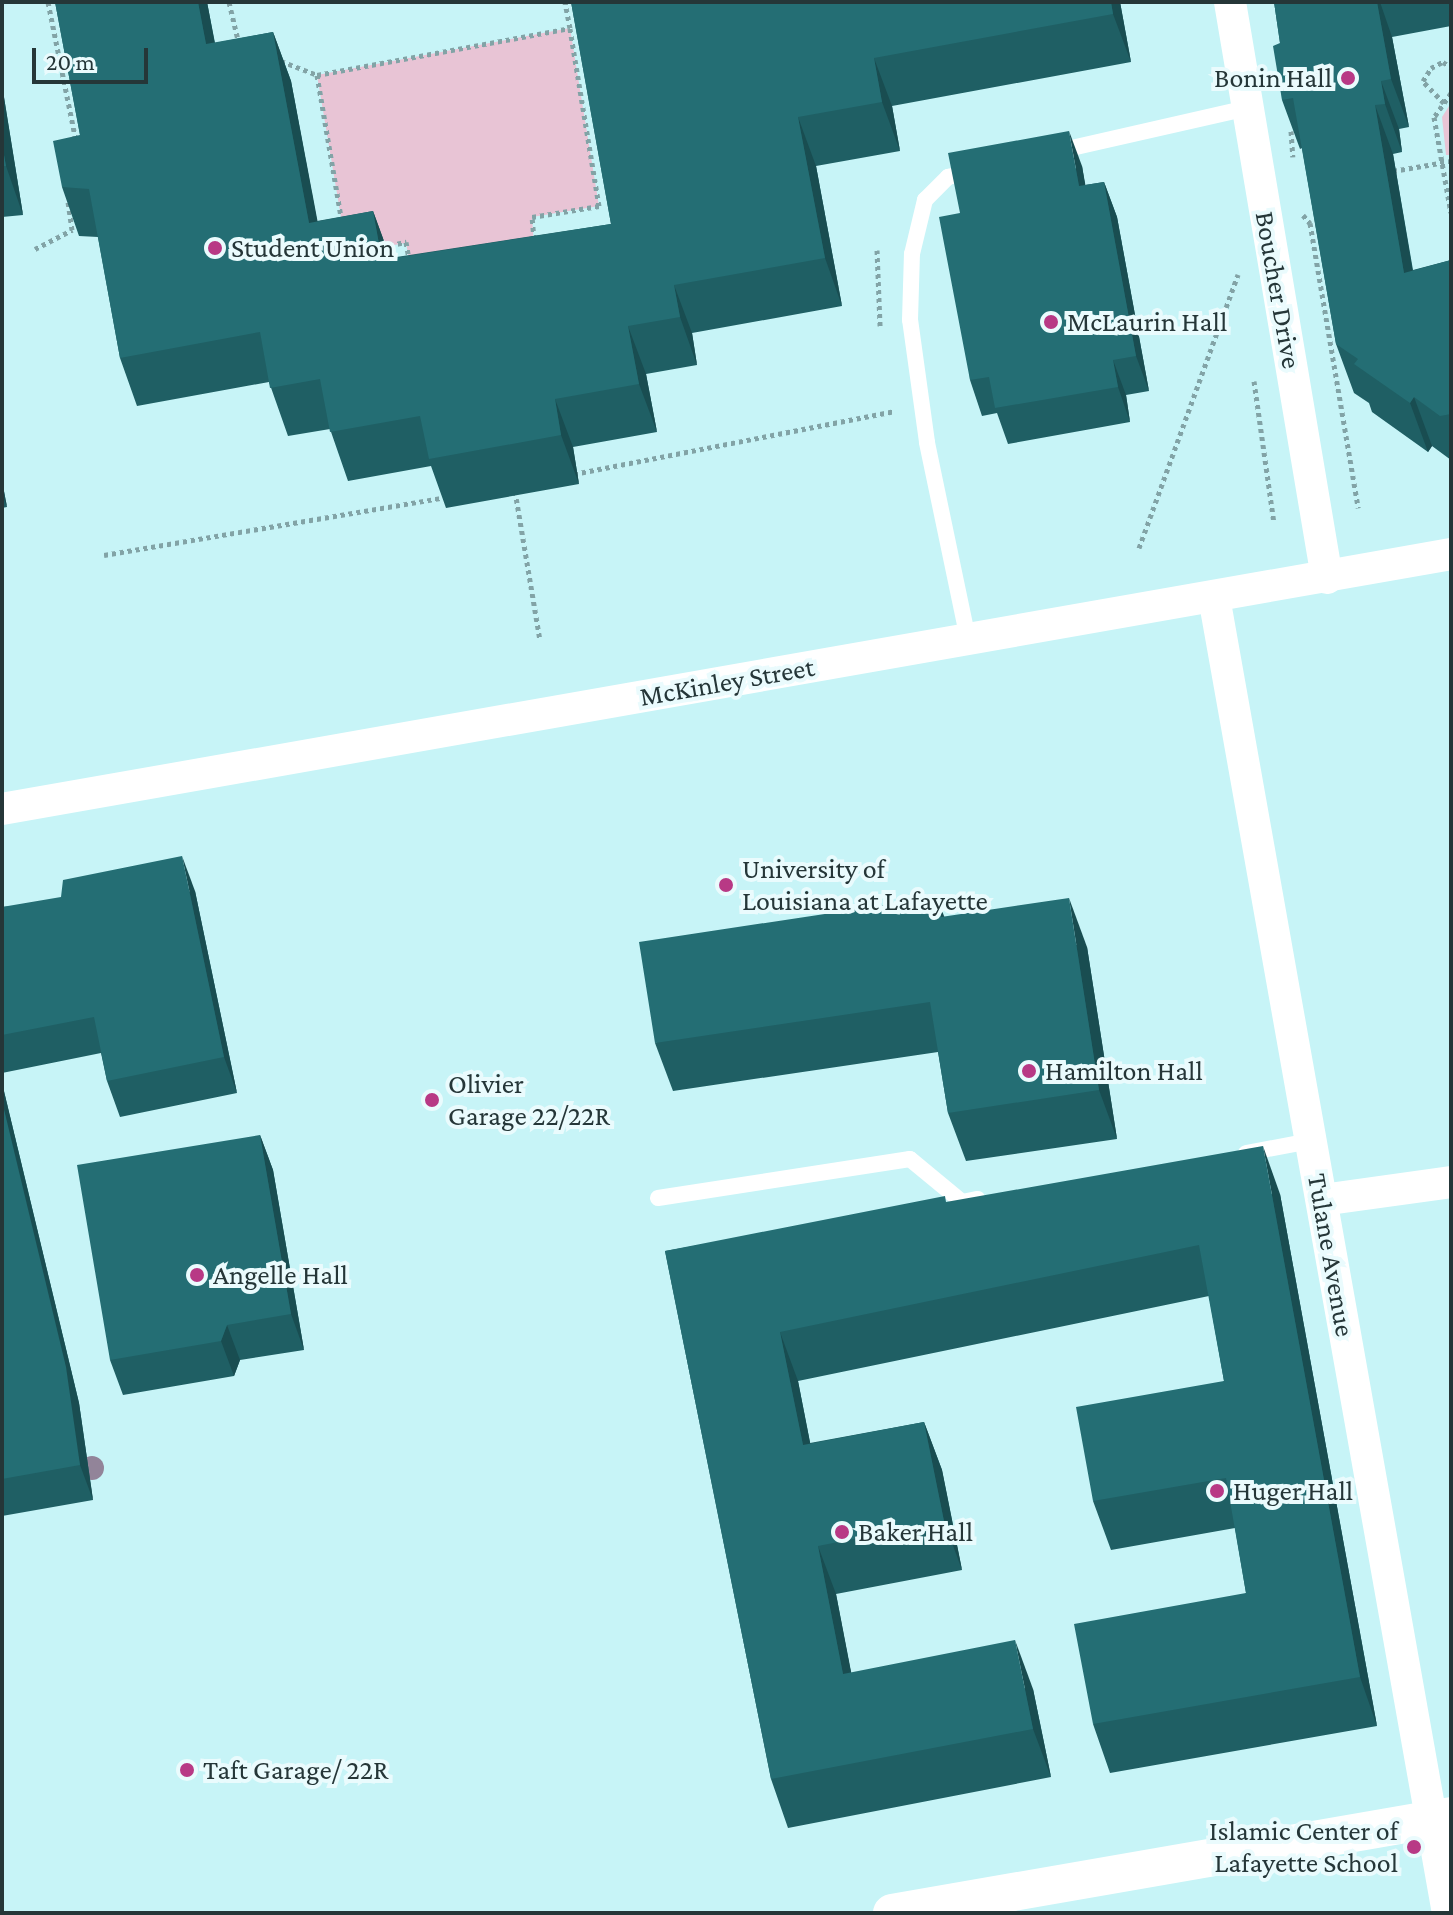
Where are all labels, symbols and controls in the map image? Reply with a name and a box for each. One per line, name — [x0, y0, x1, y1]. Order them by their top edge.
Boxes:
scale bar — [36, 32, 152, 82]
text: 20 m — [46, 48, 95, 75]
place label: Bonin Hall — [1214, 61, 1332, 95]
marker: Bonin Hall — [1339, 69, 1357, 87]
street label: Boucher Drive — [1248, 209, 1308, 371]
place label: Student Union — [231, 231, 394, 265]
marker: Student Union — [206, 239, 224, 257]
place label: McLaurin Hall — [1067, 305, 1227, 339]
marker: McLaurin Hall — [1042, 313, 1060, 331]
street label: McKinley Street — [637, 650, 817, 714]
place label: University of Louisiana at Lafayette — [742, 852, 988, 918]
marker: University of Louisiana at Lafayette — [717, 876, 735, 894]
place label: Hamilton Hall — [1045, 1054, 1203, 1088]
marker: Hamilton Hall — [1020, 1062, 1038, 1080]
place label: Olivier Garage 22/22R — [448, 1067, 610, 1133]
marker: Olivier Garage 22/22R — [423, 1091, 441, 1109]
street label: Tulane Avenue — [1300, 1171, 1362, 1339]
place label: Angelle Hall — [213, 1258, 348, 1292]
marker: Angelle Hall — [188, 1266, 206, 1284]
place label: Huger Hall — [1233, 1474, 1353, 1508]
marker: Huger Hall — [1208, 1482, 1226, 1500]
place label: Baker Hall — [858, 1515, 973, 1549]
marker: Baker Hall — [833, 1523, 851, 1541]
place label: Taft Garage/ 22R — [203, 1753, 389, 1787]
marker: Taft Garage/ 22R — [178, 1761, 196, 1779]
place label: Islamic Center of Lafayette School — [1209, 1814, 1398, 1880]
marker: Islamic Center of Lafayette School — [1405, 1838, 1423, 1856]

